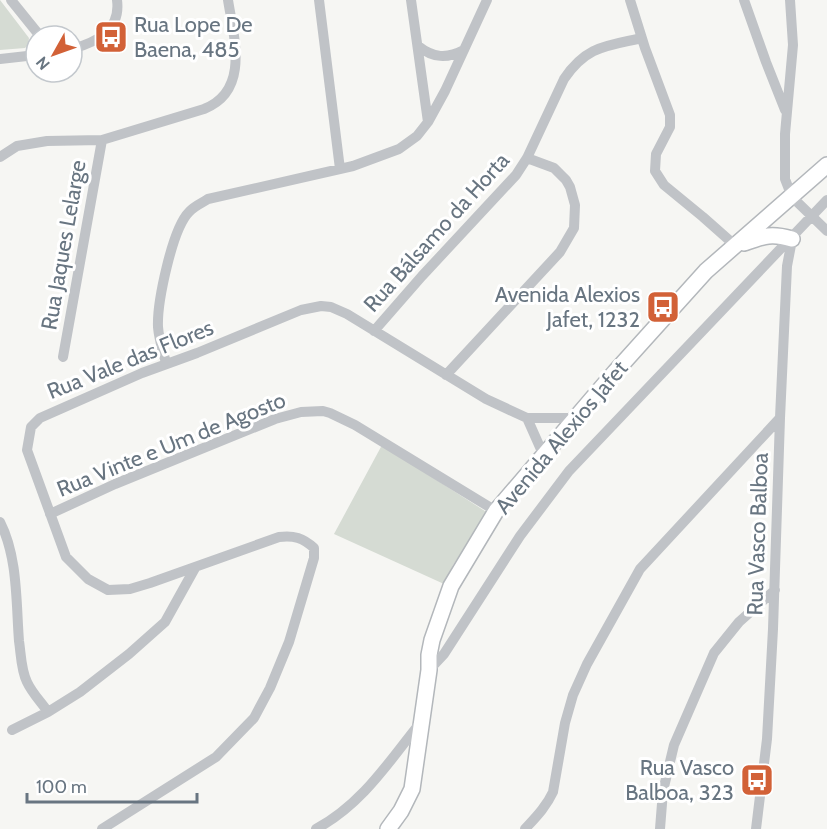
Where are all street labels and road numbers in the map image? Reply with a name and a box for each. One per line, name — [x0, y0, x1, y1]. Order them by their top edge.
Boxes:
street label: Rua Bálsamo da Horta — [358, 147, 515, 318]
street label: Rua Jaques Lelarge — [35, 158, 92, 332]
street label: Rua Vale das Flores — [43, 314, 217, 405]
street label: Avenida Alexios Jafet — [489, 355, 634, 519]
street label: Rua Vinte e Um de Agosto — [53, 386, 289, 503]
street label: Rua Vasco Balboa — [741, 452, 774, 616]

